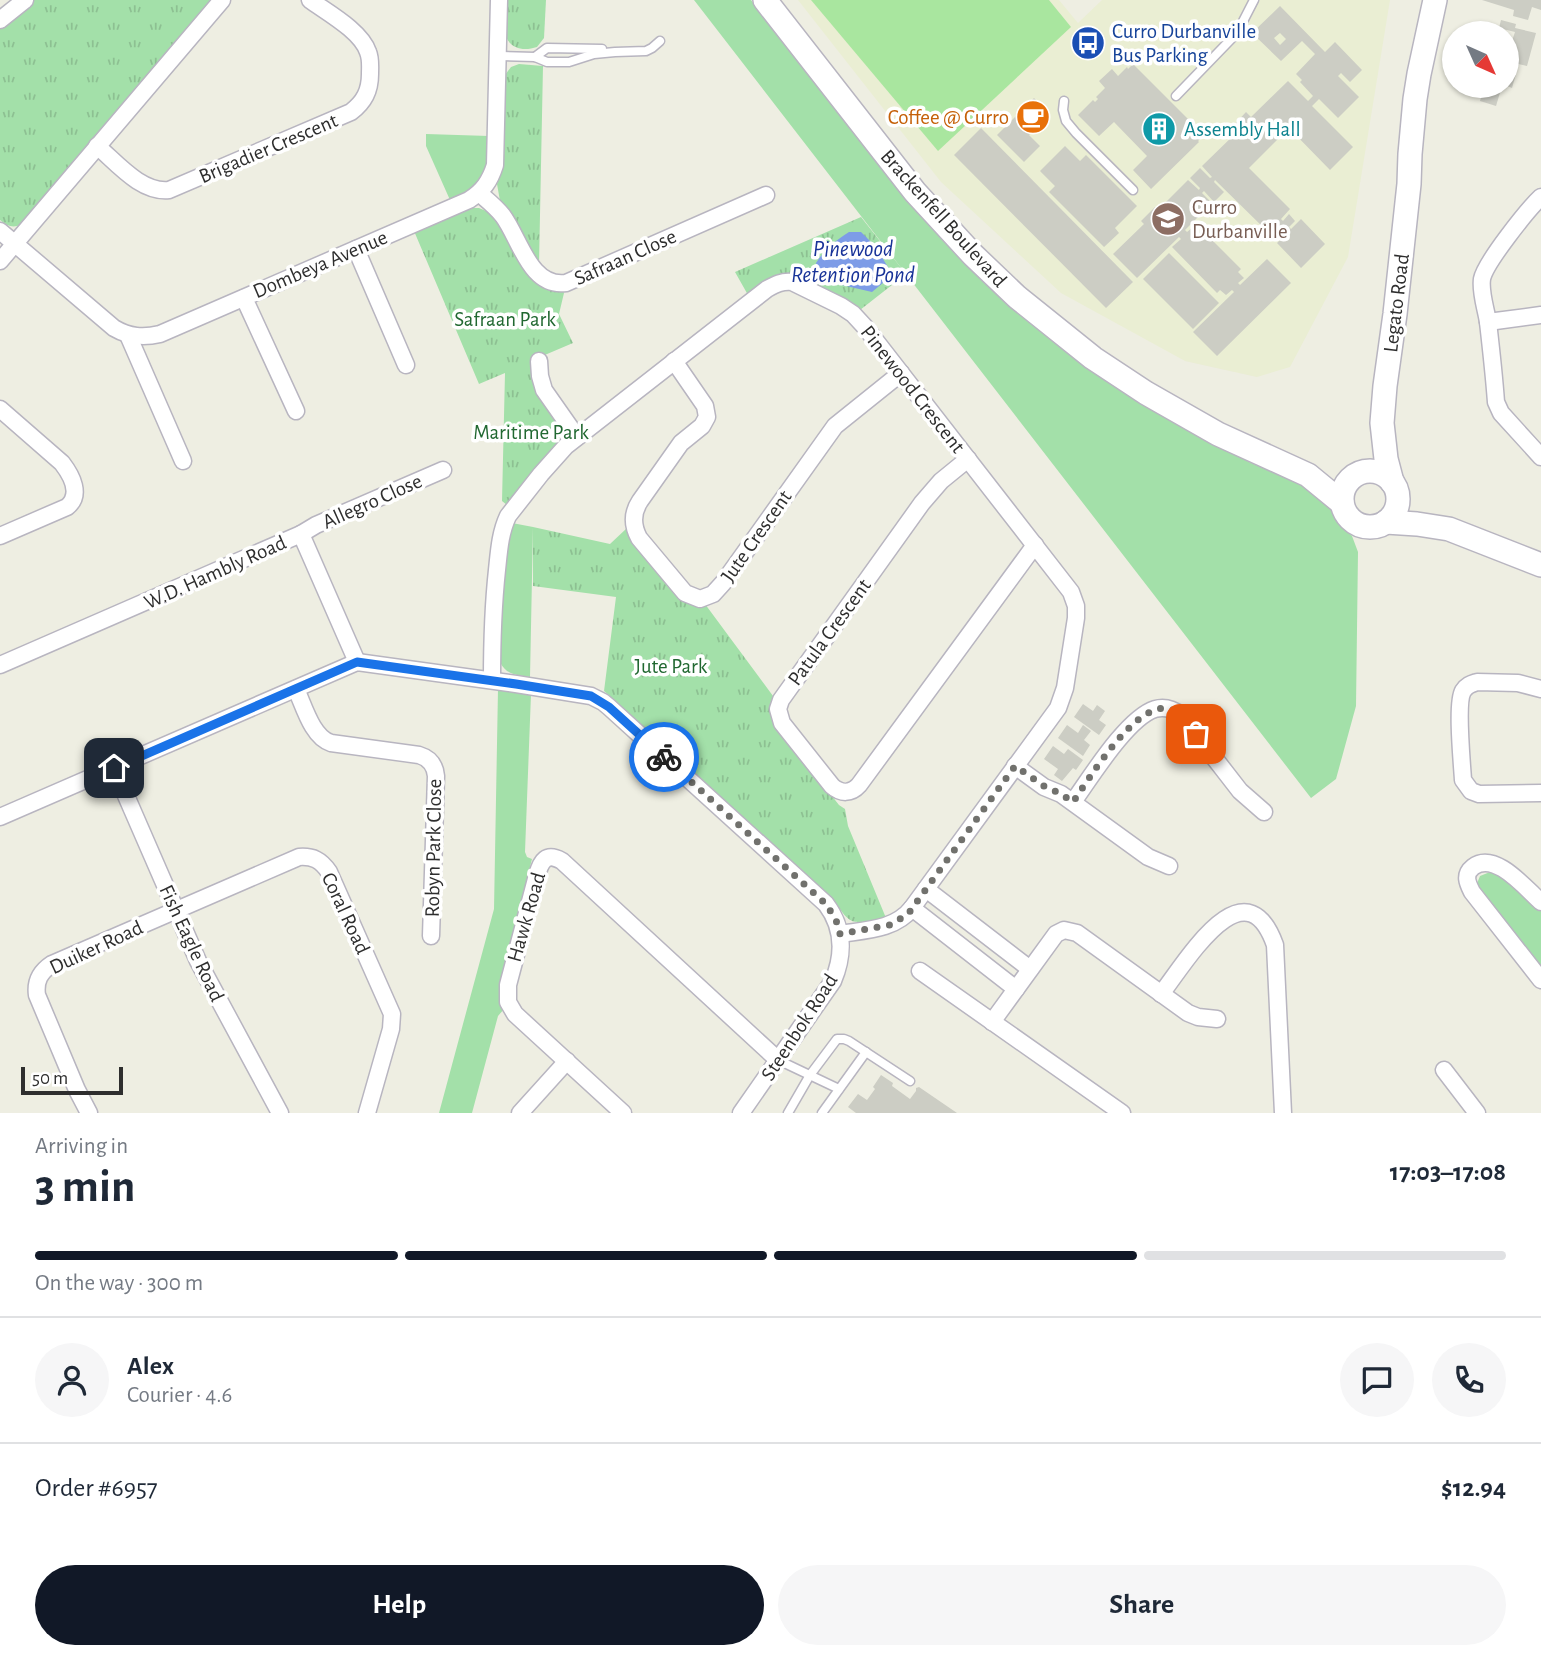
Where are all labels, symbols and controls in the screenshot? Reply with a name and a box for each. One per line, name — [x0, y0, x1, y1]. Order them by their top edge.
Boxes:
place label: Curro Durbanville Bus Parking — [1112, 21, 1256, 66]
north arrow — [1442, 21, 1519, 98]
map controls — [1442, 21, 1519, 98]
bus stop icon: Curro Durbanville Bus Parking — [1069, 24, 1107, 62]
cafe icon: Coffee @ Curro — [1014, 98, 1052, 136]
place label: Coffee @ Curro — [888, 107, 1009, 128]
street label: Brigadier Crescent — [196, 110, 341, 187]
building icon: Assembly Hall — [1140, 110, 1178, 148]
place label: Assembly Hall — [1184, 119, 1301, 140]
street label: Brackenfell Boulevard — [877, 146, 1011, 291]
place label: Curro Durbanville — [1192, 197, 1288, 242]
school or university icon: Curro Durbanville — [1149, 200, 1187, 238]
street label: Safraan Close — [571, 226, 679, 289]
street label: Dombeya Avenue — [250, 227, 391, 302]
water label: Pinewood Retention Pond — [791, 238, 915, 287]
street label: Legato Road — [1380, 252, 1413, 354]
park label: Safraan Park — [454, 309, 556, 330]
street label: Pinewood Crescent — [857, 322, 969, 457]
park label: Maritime Park — [473, 422, 589, 443]
street label: Allegro Close — [319, 470, 425, 533]
street label: Jute Crescent — [717, 486, 796, 586]
street label: W.D. Hambly Road — [141, 532, 289, 613]
street label: Patula Crescent — [784, 575, 875, 689]
park label: Jute Park — [635, 656, 708, 677]
pin — [1166, 704, 1226, 764]
icon: bag — [1177, 715, 1215, 753]
courier — [629, 722, 699, 792]
pin — [84, 738, 144, 798]
icon: bike — [645, 738, 683, 776]
icon: home — [95, 749, 133, 787]
street label: Robyn Park Close — [422, 779, 445, 917]
street label: Coral Road — [318, 869, 374, 957]
street label: Hawk Road — [504, 870, 549, 964]
street label: Fish Eagle Road — [155, 882, 228, 1005]
street label: Duiker Road — [46, 917, 146, 978]
street label: Steenbok Road — [757, 970, 842, 1084]
scale bar — [21, 1064, 122, 1096]
text: 50 m — [32, 1069, 68, 1088]
text: Arriving in — [35, 1135, 128, 1158]
text: 17:03–17:08 — [1390, 1159, 1506, 1185]
text: 3 min — [35, 1164, 135, 1210]
text: On the way · 300 m — [35, 1272, 203, 1295]
button: person — [35, 1343, 109, 1417]
button: chat — [1340, 1343, 1414, 1417]
button: phone — [1432, 1343, 1506, 1417]
text: Alex — [127, 1353, 174, 1379]
text: Courier · 4.6 — [127, 1384, 232, 1407]
text: Order #6957 — [35, 1475, 158, 1501]
text: $12.94 — [1441, 1475, 1506, 1501]
button: Help — [35, 1565, 764, 1645]
button: Share — [778, 1565, 1506, 1645]

